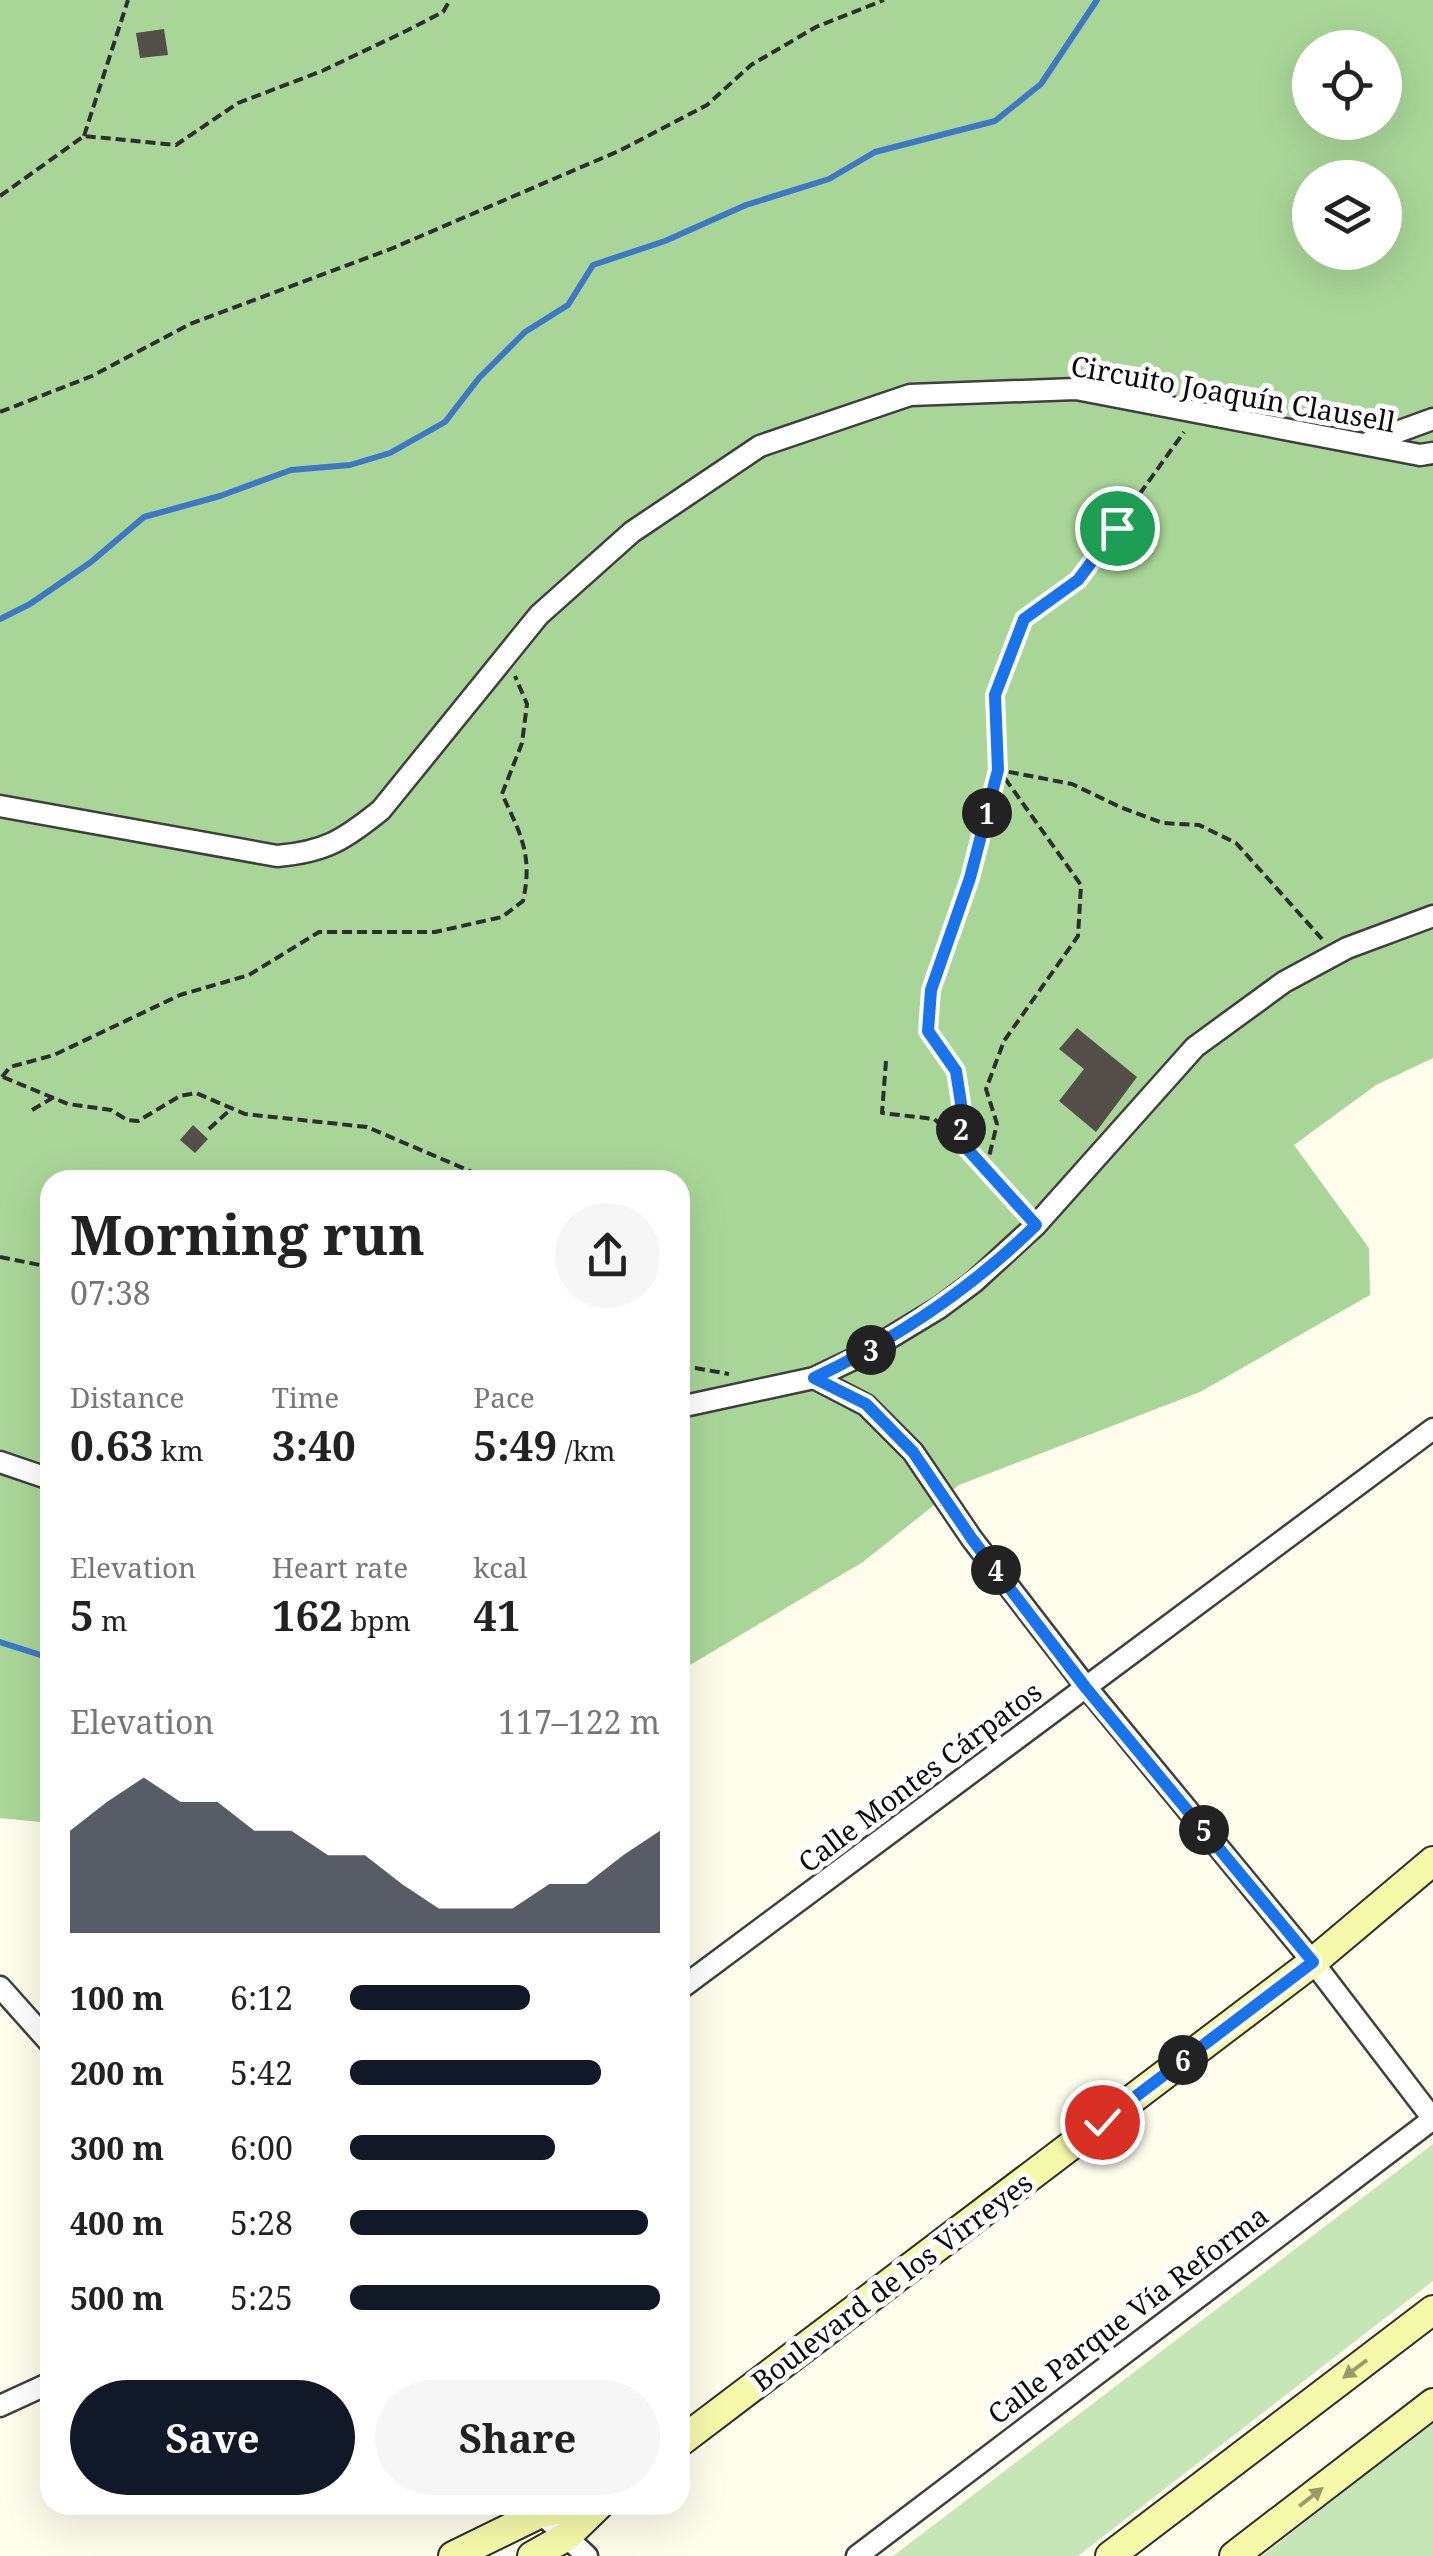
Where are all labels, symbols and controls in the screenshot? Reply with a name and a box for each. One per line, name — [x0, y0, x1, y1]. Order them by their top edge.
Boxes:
map controls — [1292, 30, 1402, 270]
button: locate — [1292, 30, 1402, 140]
button: layers — [1292, 160, 1402, 270]
street label: Circuito Joaquín Clausell — [1068, 346, 1399, 440]
pin — [1075, 486, 1160, 571]
icon: arrive — [1090, 501, 1145, 556]
pin: 1 — [962, 788, 1012, 838]
text: 1 — [979, 794, 995, 832]
pin: 2 — [936, 1104, 986, 1154]
text: 2 — [953, 1110, 969, 1148]
text: Morning run — [70, 1196, 425, 1271]
button: share — [555, 1203, 660, 1308]
text: 07:38 — [70, 1271, 151, 1314]
pin: 3 — [846, 1325, 896, 1375]
text: 3 — [863, 1331, 879, 1369]
text: Distance — [70, 1378, 184, 1416]
text: Time — [272, 1378, 339, 1416]
text: Pace — [473, 1378, 535, 1416]
text: 0.63 — [70, 1416, 154, 1473]
text: 3:40 — [272, 1416, 356, 1473]
text: 5:49 — [473, 1416, 557, 1473]
text: km — [154, 1431, 204, 1469]
text: /km — [557, 1431, 615, 1469]
pin: 4 — [971, 1545, 1021, 1595]
text: Elevation — [70, 1548, 196, 1586]
text: Heart rate — [272, 1548, 408, 1586]
text: kcal — [473, 1548, 527, 1586]
text: 4 — [988, 1551, 1004, 1589]
text: 5 — [70, 1586, 94, 1643]
text: 162 — [272, 1586, 343, 1643]
text: 41 — [473, 1586, 521, 1643]
text: m — [94, 1601, 127, 1639]
text: bpm — [343, 1601, 411, 1639]
street label: Calle Montes Cárpatos — [790, 1672, 1049, 1880]
text: Elevation — [70, 1700, 214, 1743]
text: 117–122 m — [498, 1700, 660, 1743]
pin: 5 — [1179, 1805, 1229, 1855]
text: 5 — [1196, 1811, 1212, 1849]
text: 100 m — [70, 1976, 164, 2019]
text: 6:12 — [230, 1976, 293, 2019]
pin: 6 — [1158, 2035, 1208, 2085]
text: 6 — [1175, 2041, 1191, 2079]
text: 200 m — [70, 2051, 164, 2094]
text: 5:42 — [230, 2051, 293, 2094]
pin — [1060, 2080, 1145, 2165]
icon: check — [1075, 2095, 1130, 2150]
text: 300 m — [70, 2126, 164, 2169]
text: 6:00 — [230, 2126, 293, 2169]
street label: Boulevard de los Virreyes — [743, 2163, 1040, 2399]
street label: Calle Parque Vía Reforma — [979, 2196, 1275, 2432]
text: 400 m — [70, 2201, 164, 2244]
text: 5:28 — [230, 2201, 293, 2244]
text: 500 m — [70, 2276, 164, 2319]
text: 5:25 — [230, 2276, 293, 2319]
one-way arrow — [1342, 2359, 1368, 2379]
button: Save — [70, 2380, 355, 2495]
button: Share — [375, 2380, 660, 2495]
one-way arrow — [1298, 2487, 1324, 2507]

